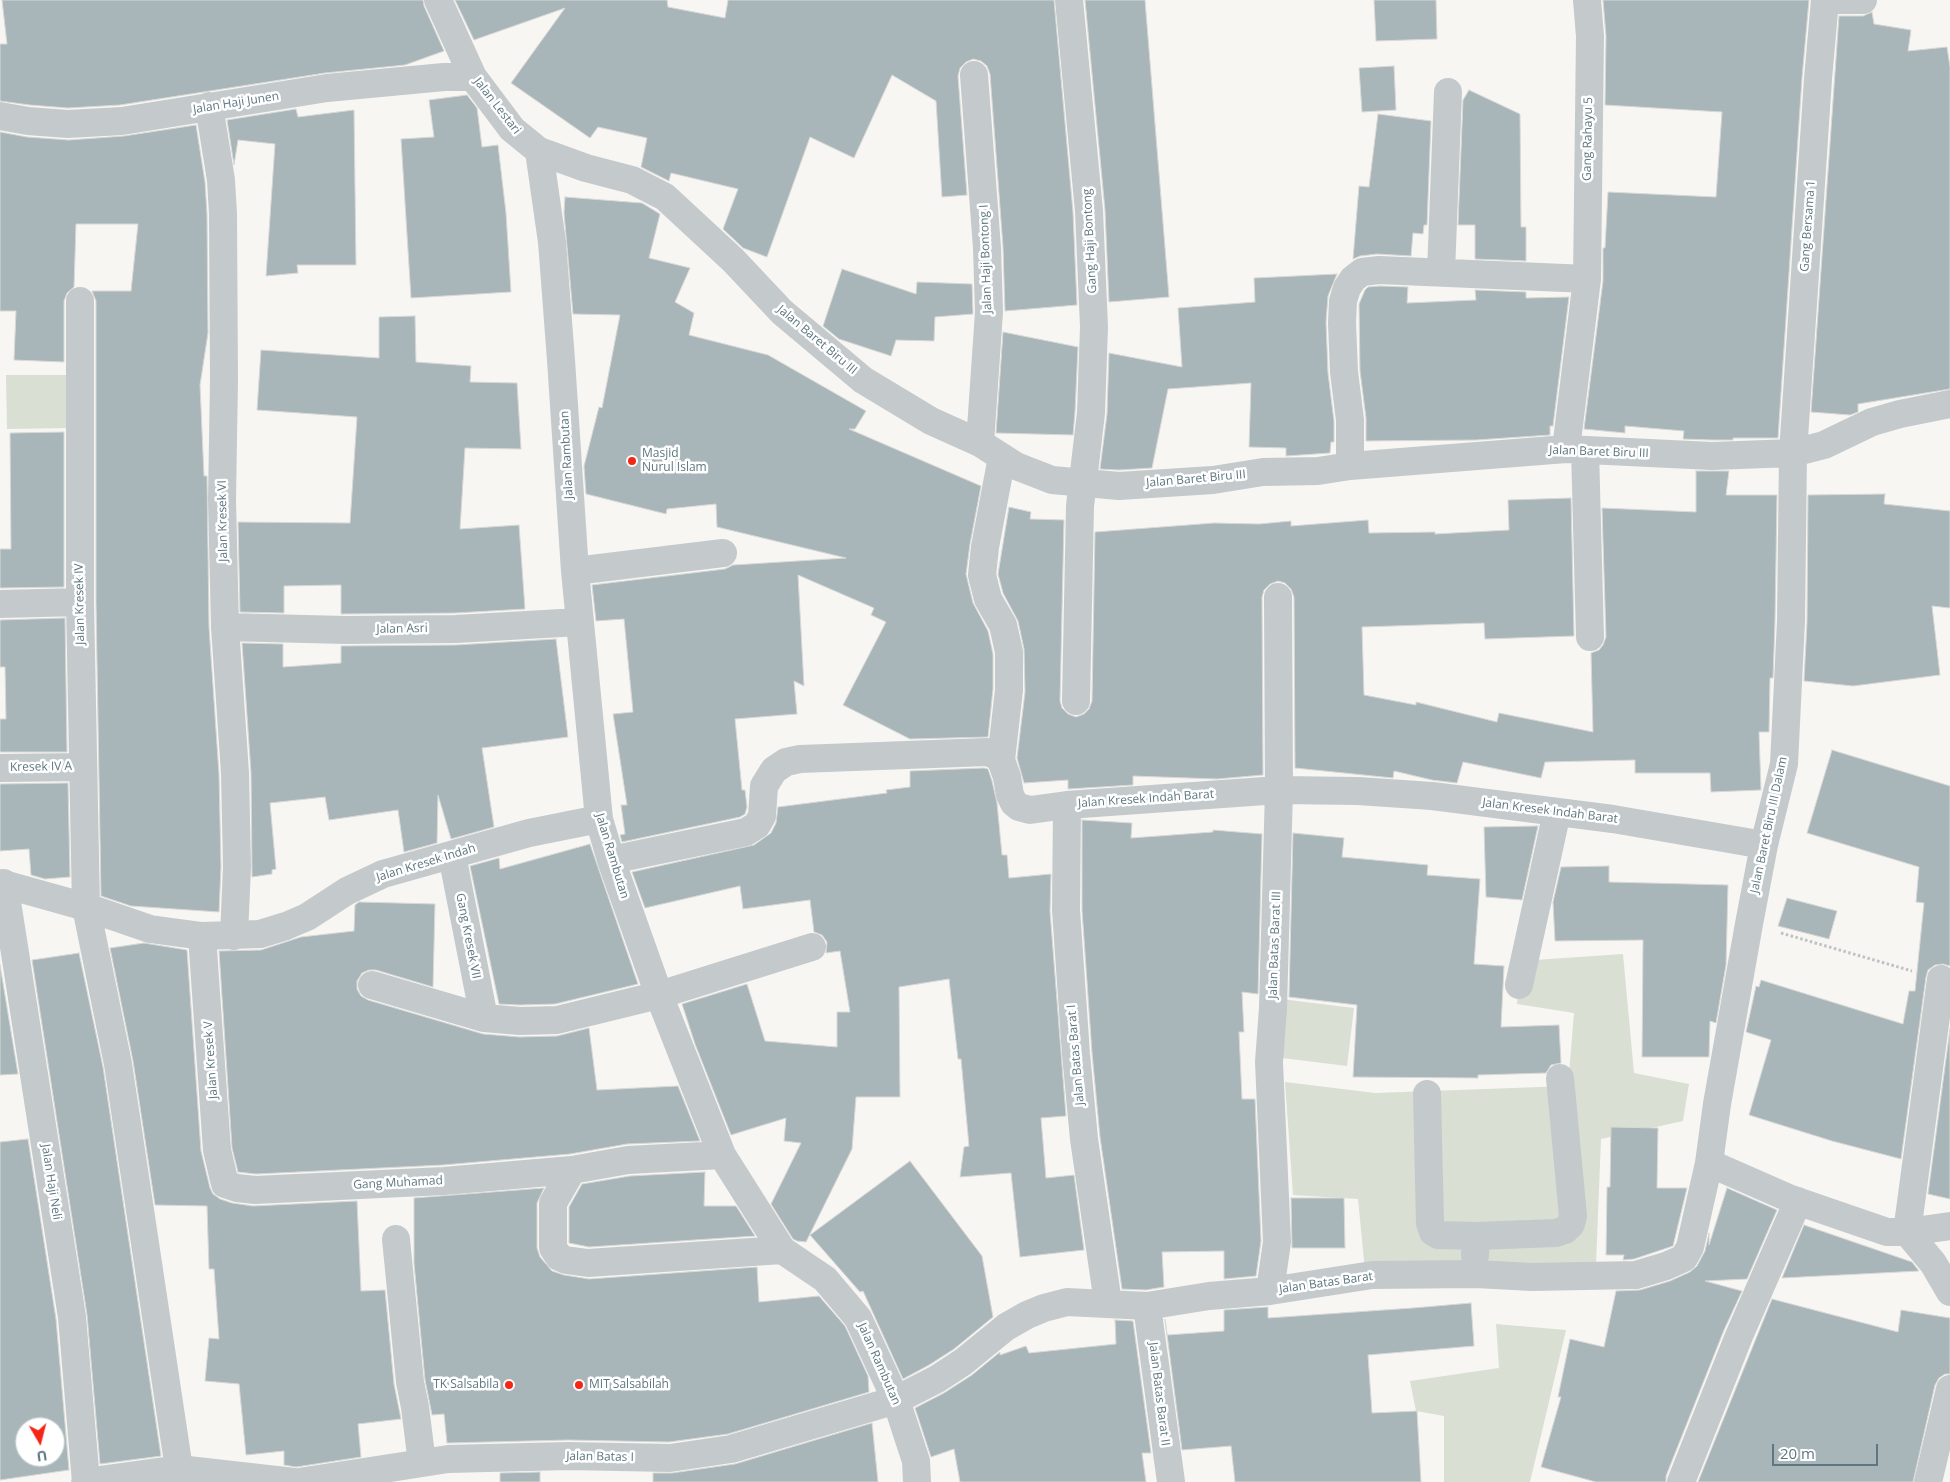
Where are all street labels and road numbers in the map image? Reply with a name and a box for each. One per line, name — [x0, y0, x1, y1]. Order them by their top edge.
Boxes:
street label: Jalan Lestari — [470, 75, 524, 137]
street label: Jalan Haji Junen — [192, 89, 280, 117]
street label: Gang Rahayu 5 — [1580, 97, 1596, 181]
street label: Gang Bersama 1 — [1798, 180, 1818, 272]
street label: Gang Haji Bontong — [1080, 188, 1100, 294]
street label: Jalan Haji Bontong I — [977, 204, 995, 314]
street label: Jalan Baret Biru III — [774, 302, 860, 378]
street label: Jalan Rambutan — [558, 411, 576, 499]
street label: Jalan Baret Biru III — [1549, 443, 1649, 461]
street label: Jalan Baret Biru III — [1146, 467, 1246, 491]
street label: Jalan Kresek VI — [215, 480, 231, 562]
street label: Jalan Kresek IV — [72, 563, 88, 645]
street label: Jalan Asri — [376, 621, 428, 637]
street label: Jalan Baret Biru III Dalam — [1748, 756, 1790, 894]
street label: Kresek IV A — [10, 759, 72, 775]
street label: Jalan Kresek Indah Barat — [1077, 787, 1215, 811]
street label: Jalan Kresek Indah Barat — [1481, 796, 1619, 826]
street label: Jalan Rambutan — [592, 812, 632, 900]
street label: Jalan Kresek Indah — [375, 841, 477, 885]
street label: Jalan Batas Barat III — [1266, 891, 1284, 999]
street label: Gang Kresek VII — [453, 892, 483, 980]
street label: Jalan Batas Barat I — [1064, 1004, 1088, 1106]
street label: Jalan Kresek V — [201, 1021, 221, 1099]
street label: Jalan Haji Neli — [38, 1143, 64, 1221]
street label: Gang Muhamad — [353, 1173, 443, 1193]
street label: Jalan Batas Barat — [1278, 1269, 1374, 1297]
street label: Jalan Rambutan — [854, 1321, 904, 1407]
street label: Jalan Batas Barat II — [1145, 1341, 1173, 1447]
street label: Jalan Batas I — [566, 1449, 634, 1465]

